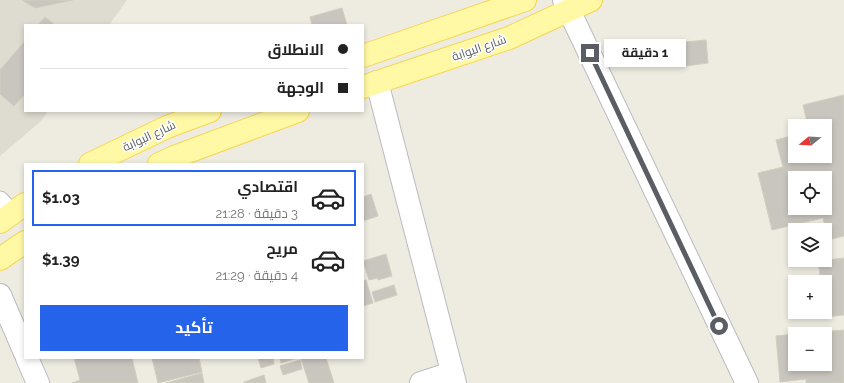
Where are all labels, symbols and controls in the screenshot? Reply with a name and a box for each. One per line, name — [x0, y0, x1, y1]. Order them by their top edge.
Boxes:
street label: شارع البوابة — [450, 32, 508, 65]
callout: 1 دقيقة — [604, 39, 686, 67]
text: الانطلاق — [268, 41, 324, 59]
route end — [581, 44, 599, 62]
text: 1 دقيقة — [622, 45, 668, 60]
text: الوجهة — [277, 79, 324, 97]
street label: شارع البوابة — [120, 118, 178, 155]
north arrow — [788, 119, 832, 163]
map controls — [788, 119, 832, 371]
button: locate — [788, 171, 832, 215]
text: اقتصادي — [238, 178, 298, 196]
icon: car — [310, 180, 346, 216]
text: $1.03 — [42, 189, 80, 207]
text: 3 دقيقة · 21:28 — [216, 206, 298, 221]
button: layers — [788, 223, 832, 267]
text: مريح — [266, 240, 298, 258]
icon: car — [310, 242, 346, 278]
text: $1.39 — [42, 251, 80, 269]
text: 4 دقيقة · 21:29 — [215, 268, 298, 283]
button: + — [788, 275, 832, 319]
button: تأكيد — [40, 305, 348, 351]
route start — [710, 317, 728, 335]
button: − — [788, 327, 832, 371]

